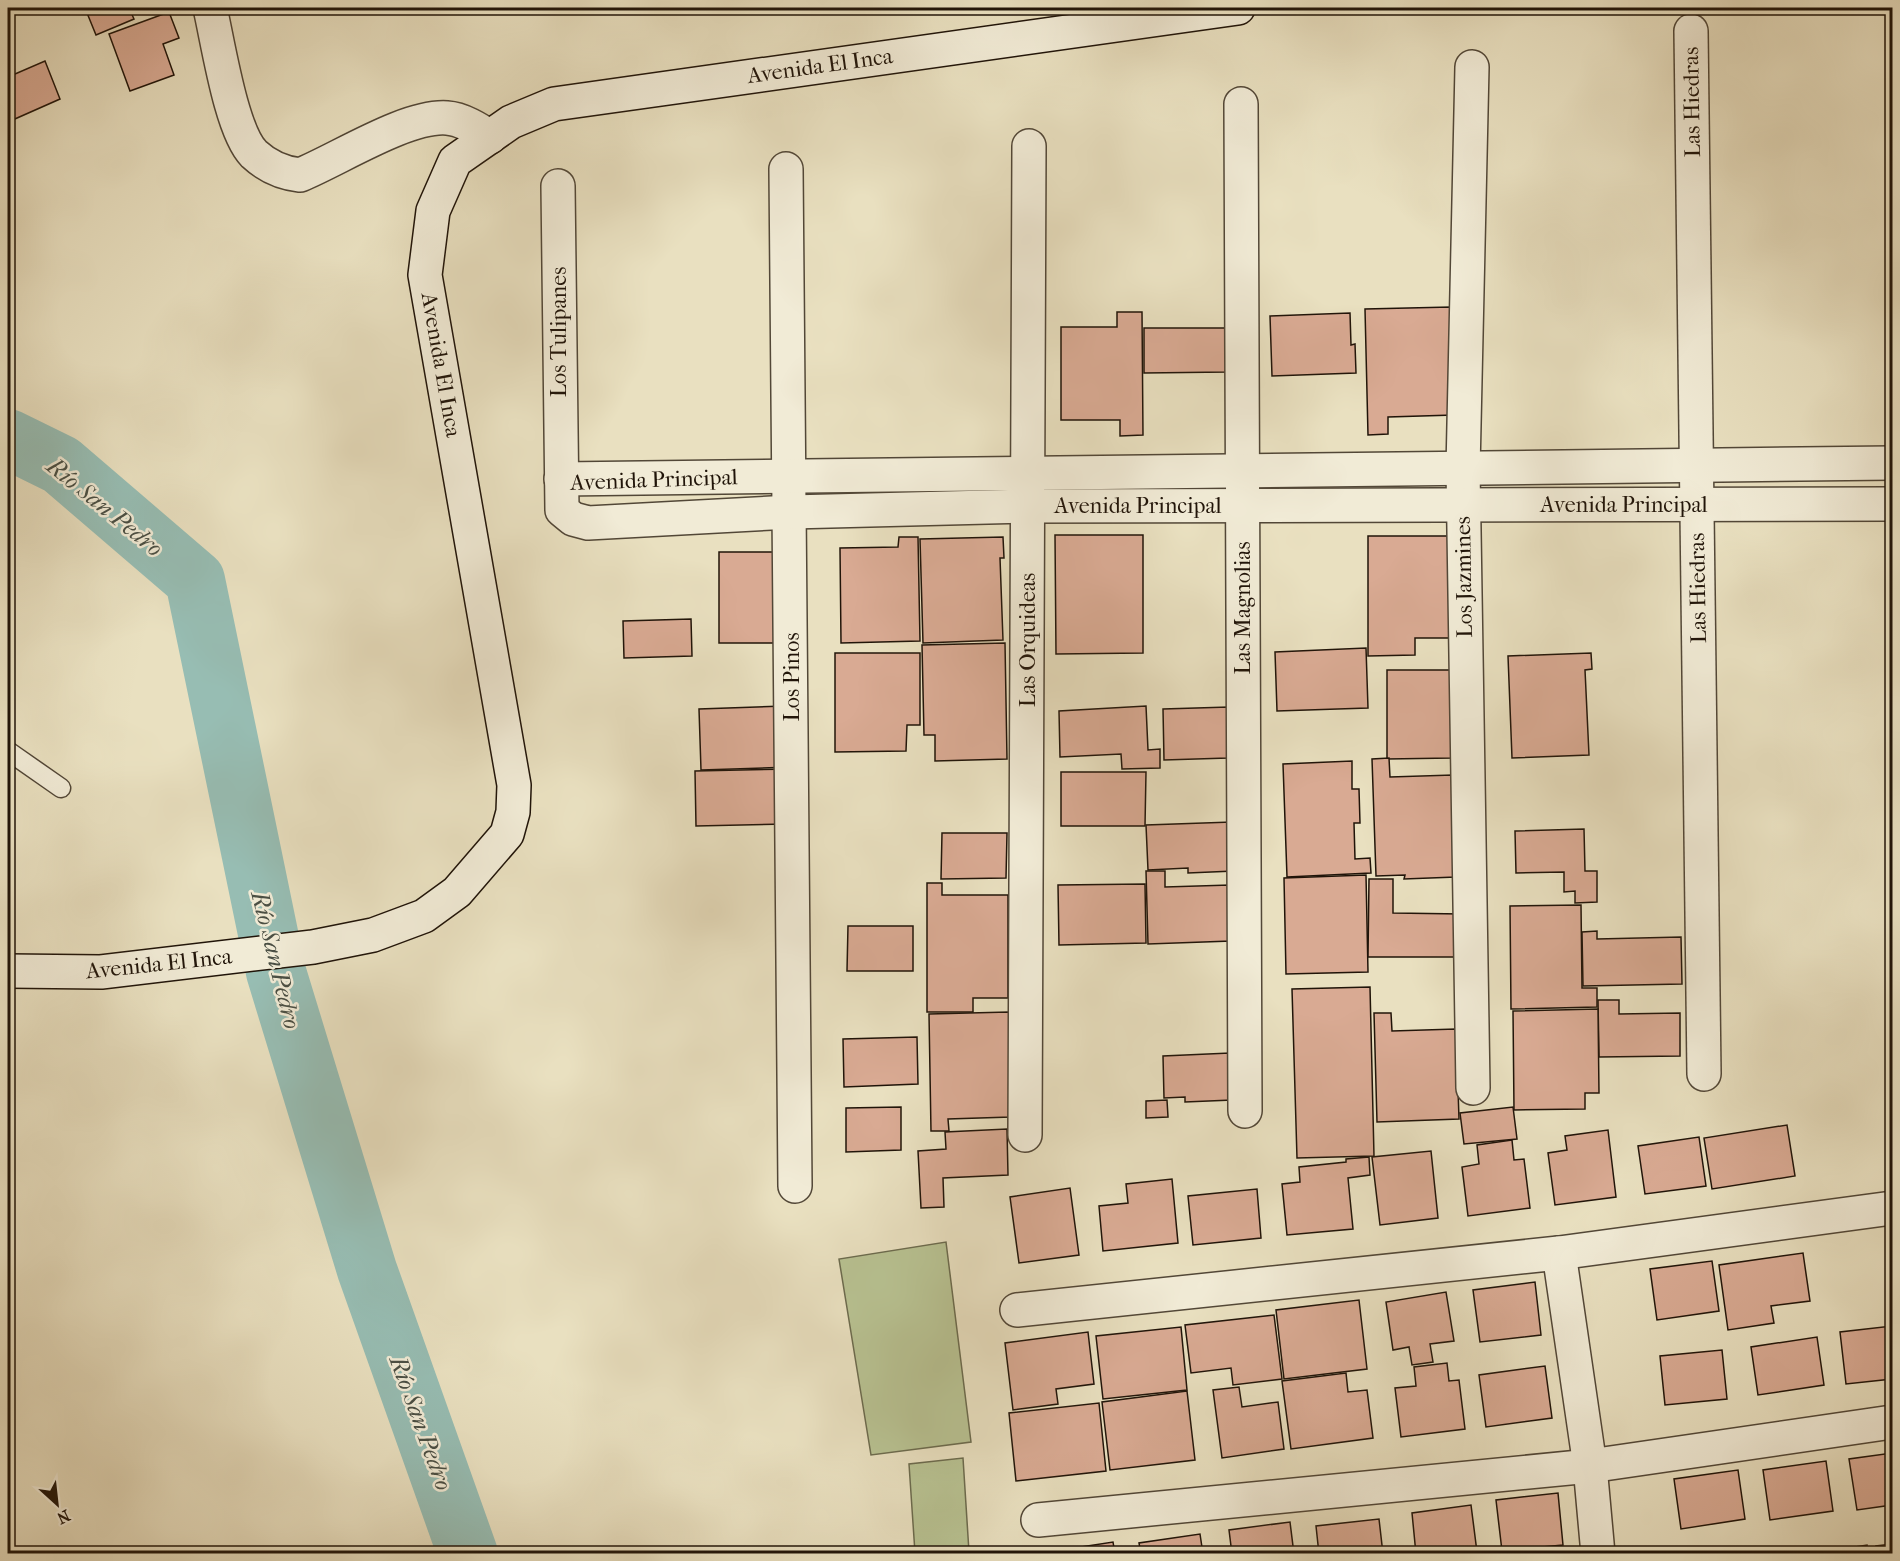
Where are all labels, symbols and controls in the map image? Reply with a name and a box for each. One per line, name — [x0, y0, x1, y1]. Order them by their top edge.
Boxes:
street label: Avenida El Inca — [745, 43, 895, 89]
street label: Las Hiedras — [1678, 46, 1706, 158]
street label: Los Tulipanes — [546, 267, 572, 397]
street label: Avenida El Inca — [415, 290, 467, 440]
water label: Río San Pedro — [40, 451, 169, 562]
street label: Avenida Principal — [569, 464, 738, 496]
street label: Avenida Principal — [1539, 492, 1708, 518]
street label: Avenida Principal — [1053, 493, 1222, 519]
street label: Los Jazmines — [1450, 516, 1478, 638]
street label: Las Hiedras — [1684, 532, 1712, 644]
street label: Las Magnolias — [1230, 541, 1256, 675]
street label: Las Orquideas — [1015, 573, 1041, 707]
street label: Los Pinos — [779, 632, 805, 722]
water label: Río San Pedro — [245, 886, 307, 1032]
street label: Avenida El Inca — [84, 943, 234, 985]
water label: Río San Pedro — [383, 1350, 458, 1494]
north arrow — [27, 1474, 87, 1534]
text: N — [53, 1506, 73, 1529]

